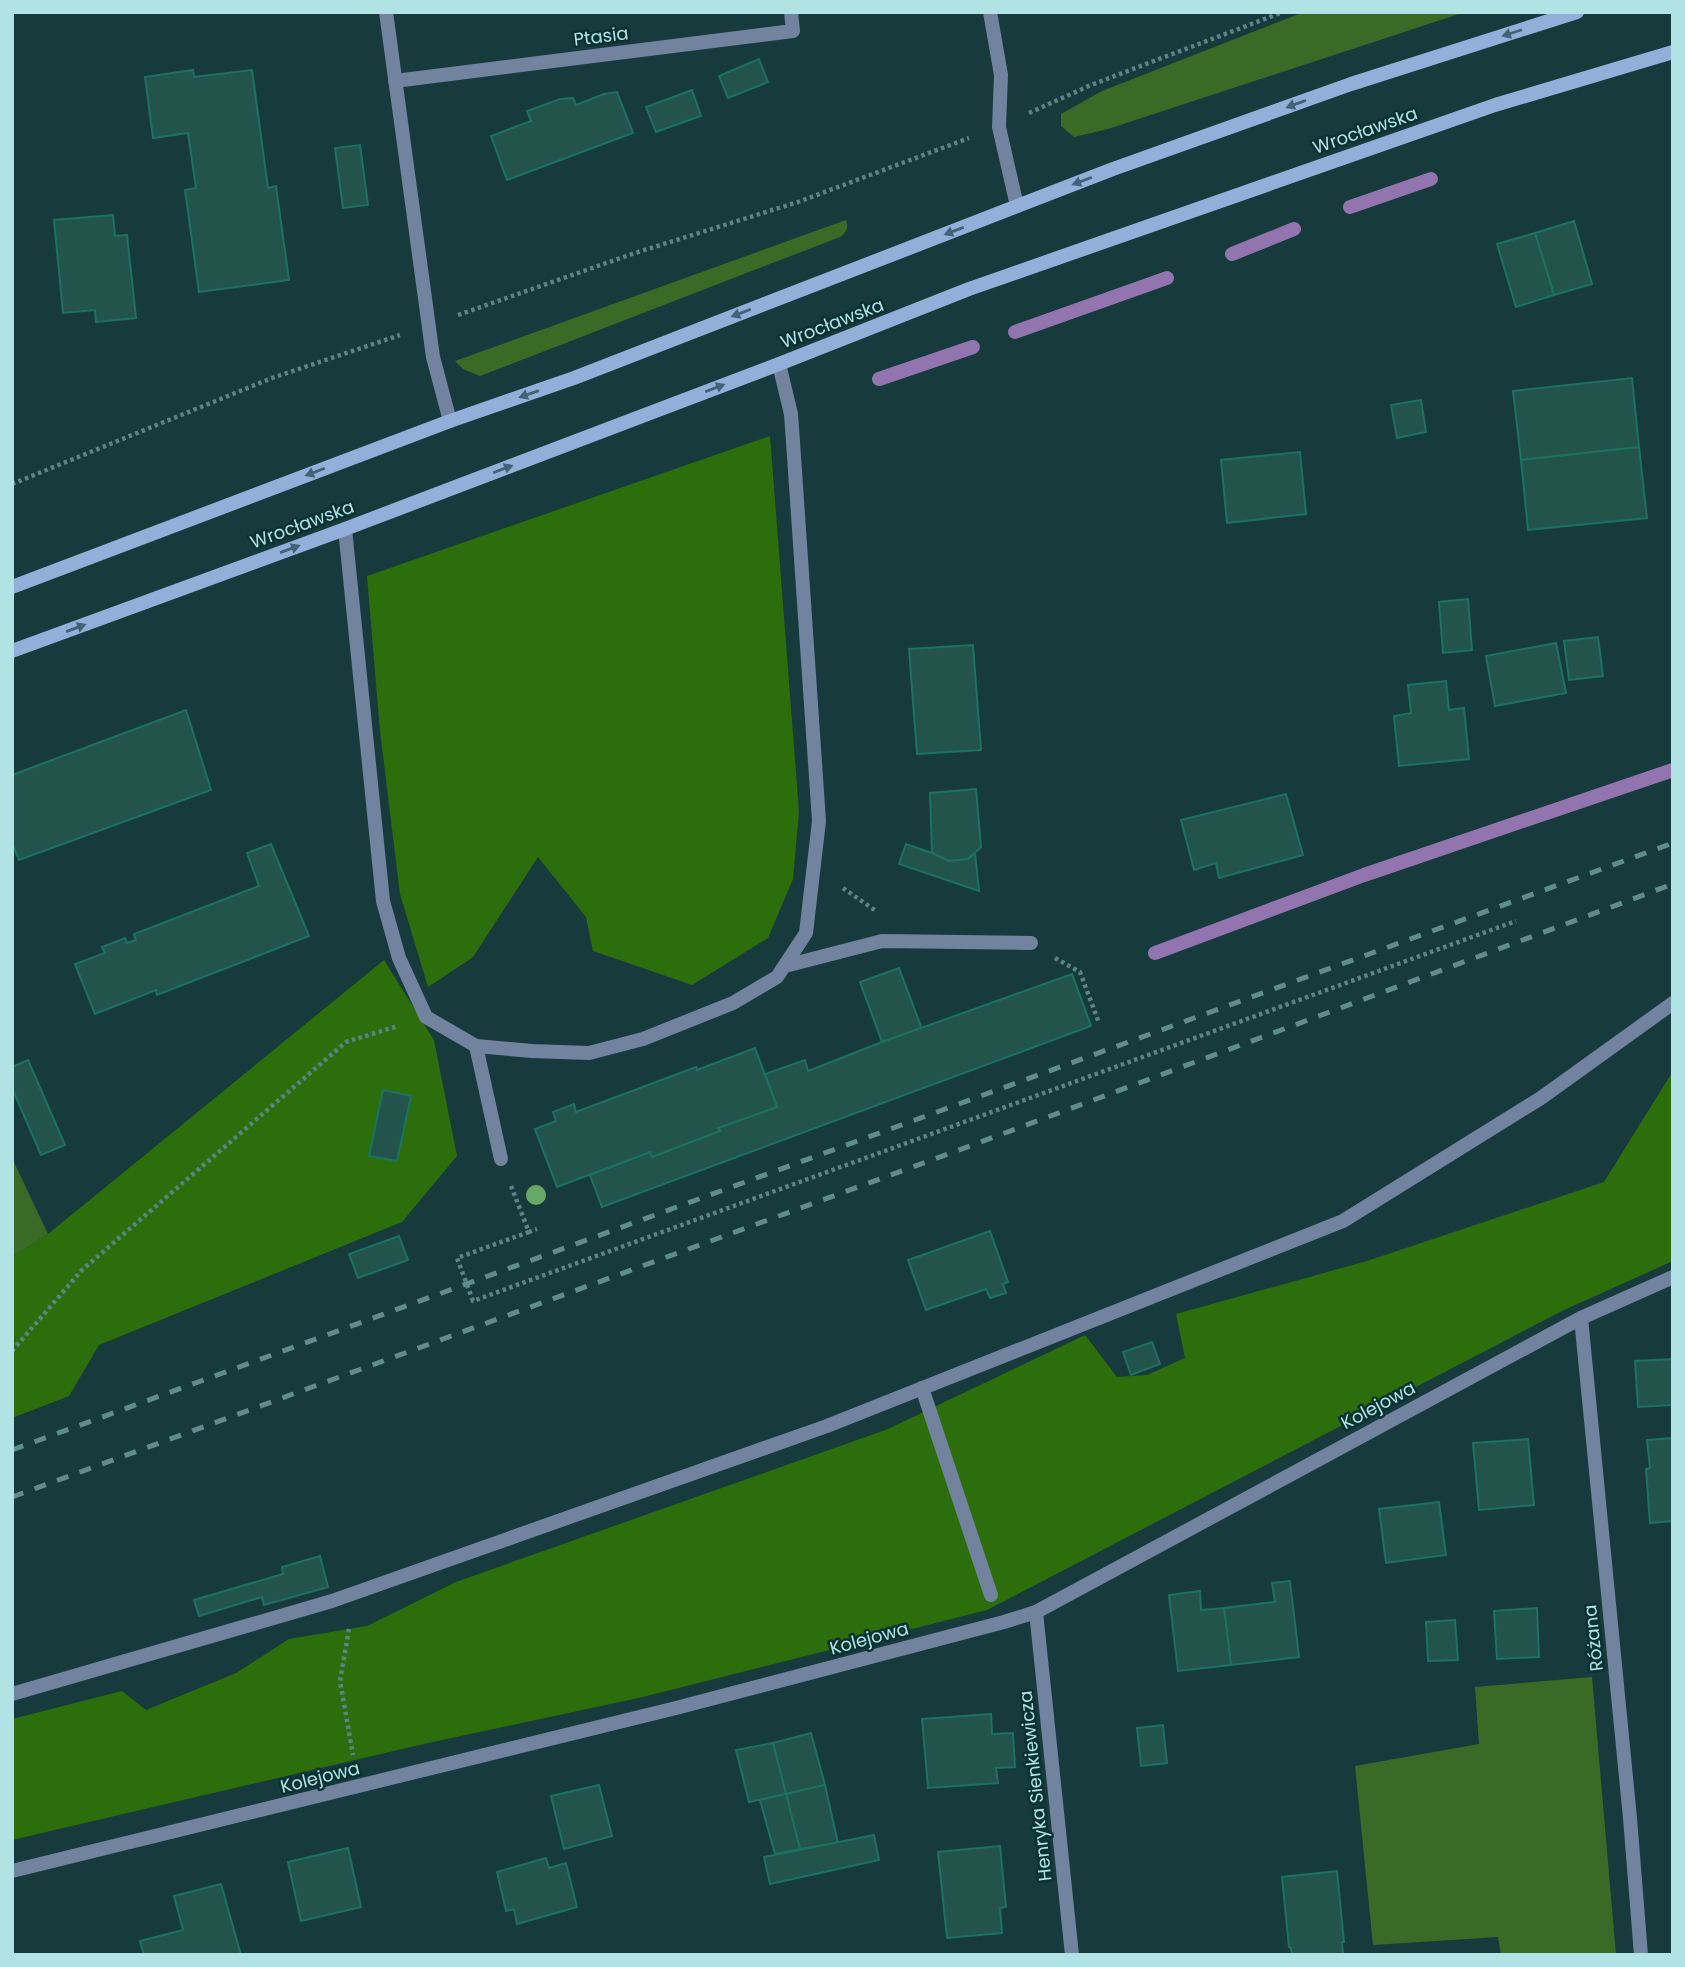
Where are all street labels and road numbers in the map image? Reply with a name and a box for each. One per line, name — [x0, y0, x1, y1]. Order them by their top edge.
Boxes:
street label: Ptasia — [572, 20, 630, 52]
street label: Wrocławska — [1309, 100, 1421, 160]
street label: Wrocławska — [777, 292, 887, 354]
street label: Wrocławska — [247, 494, 357, 554]
street label: Kolejowa — [1336, 1375, 1420, 1435]
street label: Różana — [1577, 1604, 1609, 1672]
street label: Kolejowa — [827, 1615, 911, 1661]
street label: Henryka Sienkiewicza — [1013, 1690, 1057, 1882]
street label: Kolejowa — [278, 1755, 362, 1799]

